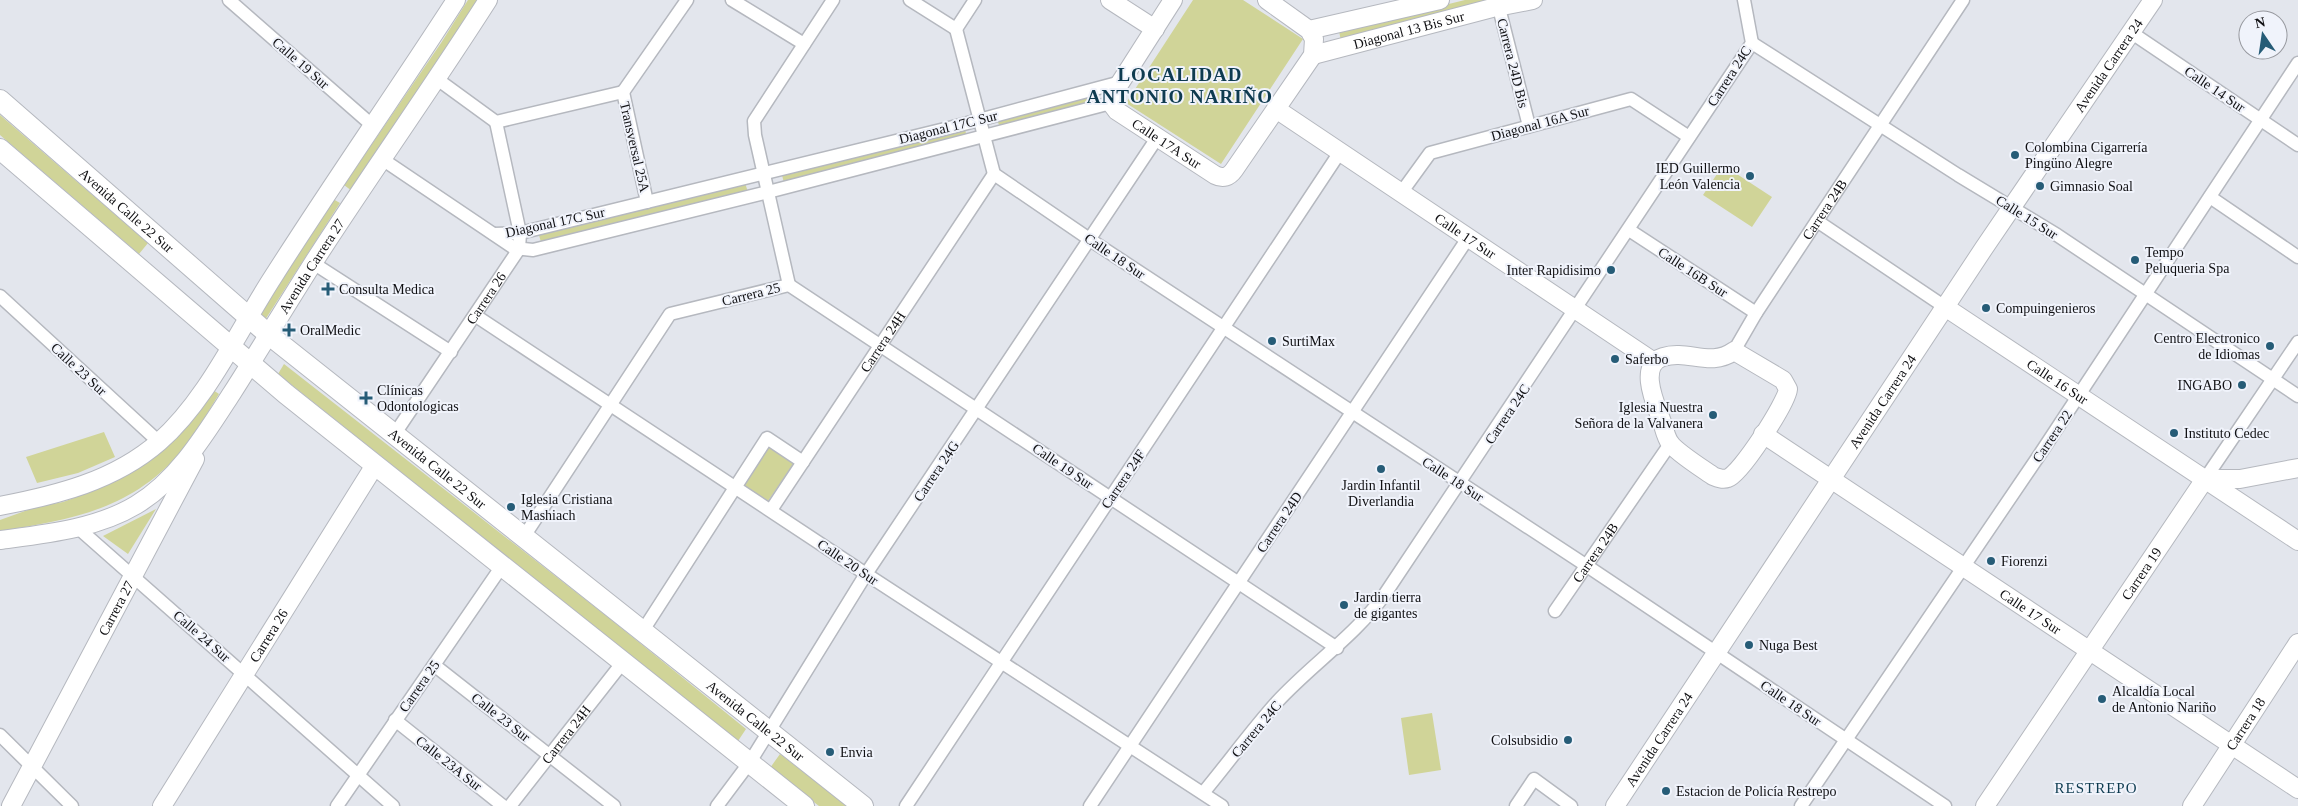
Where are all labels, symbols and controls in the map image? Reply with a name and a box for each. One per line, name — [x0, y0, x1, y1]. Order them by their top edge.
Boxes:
street label: Diagonal 13 Bis Sur — [1352, 9, 1466, 52]
north arrow — [2238, 10, 2288, 60]
text: N — [2254, 14, 2267, 31]
street label: Avenida Carrera 24 — [2072, 16, 2146, 115]
street label: Carrera 24D Bis — [1494, 17, 1531, 109]
street label: Calle 19 Sur — [269, 35, 332, 92]
street label: Carrera 24C — [1704, 43, 1754, 109]
district label: LOCALIDAD ANTONIO NARIÑO — [1087, 64, 1273, 107]
street label: Calle 14 Sur — [2182, 64, 2248, 115]
street label: Transversal 25A — [617, 100, 652, 195]
street label: Diagonal 16A Sur — [1489, 103, 1591, 144]
street label: Diagonal 17C Sur — [897, 108, 999, 147]
street label: Calle 17A Sur — [1129, 116, 1204, 172]
place label: Colombina Cigarrería Pingüno Alegre — [2025, 140, 2148, 171]
marker: Colombina Cigarrería Pingüno Alegre — [2009, 149, 2021, 161]
place label: IED Guillermo León Valencia — [1656, 161, 1741, 192]
street label: Avenida Calle 22 Sur — [76, 166, 177, 256]
marker: IED Guillermo León Valencia — [1744, 170, 1756, 182]
street label: Carrera 24B — [1800, 177, 1850, 243]
place label: Gimnasio Soal — [2050, 179, 2133, 194]
marker: Gimnasio Soal — [2034, 180, 2046, 192]
street label: Calle 15 Sur — [1993, 193, 2061, 243]
street label: Diagonal 17C Sur — [504, 205, 606, 240]
street label: Calle 17 Sur — [1432, 211, 1499, 262]
street label: Avenida Carrera 27 — [276, 216, 348, 317]
street label: Calle 18 Sur — [1082, 231, 1148, 282]
street label: Calle 16B Sur — [1655, 245, 1730, 300]
place label: Tempo Peluqueria Spa — [2145, 245, 2230, 276]
marker: Tempo Peluqueria Spa — [2129, 254, 2141, 266]
place label: Inter Rapidisimo — [1507, 263, 1601, 278]
marker: Inter Rapidisimo — [1605, 264, 1617, 276]
street label: Carrera 26 — [464, 269, 509, 327]
street label: Carrera 25 — [720, 280, 782, 309]
marker: Consulta Medica — [321, 282, 335, 296]
place label: Consulta Medica — [339, 282, 435, 297]
place label: Compuingenieros — [1996, 301, 2096, 316]
marker: Compuingenieros — [1980, 302, 1992, 314]
street label: Carrera 24H — [858, 309, 909, 375]
marker: OralMedic — [282, 323, 296, 337]
place label: OralMedic — [300, 323, 361, 338]
place label: Centro Electronico de Idiomas — [2154, 331, 2260, 362]
place label: SurtiMax — [1282, 334, 1335, 349]
marker: SurtiMax — [1266, 335, 1278, 347]
street label: Calle 23 Sur — [48, 340, 110, 399]
marker: Centro Electronico de Idiomas — [2264, 340, 2276, 352]
place label: Saferbo — [1625, 352, 1669, 367]
street label: Avenida Carrera 24 — [1847, 352, 1919, 452]
marker: Saferbo — [1609, 353, 1621, 365]
street label: Calle 16 Sur — [2024, 356, 2091, 408]
place label: INGABO — [2178, 378, 2232, 393]
marker: INGABO — [2236, 379, 2248, 391]
street label: Carrera 24C — [1482, 382, 1533, 447]
place label: Clínicas Odontologicas — [377, 383, 459, 414]
marker: Clínicas Odontologicas — [359, 391, 373, 405]
place label: Iglesia Nuestra Señora de la Valvanera — [1575, 400, 1704, 431]
street label: Carrera 22 — [2030, 407, 2075, 465]
marker: Iglesia Nuestra Señora de la Valvanera — [1707, 409, 1719, 421]
street label: Avenida Calle 22 Sur — [385, 426, 489, 512]
place label: Instituto Cedec — [2184, 426, 2269, 441]
marker: Instituto Cedec — [2168, 427, 2180, 439]
street label: Carrera 24G — [911, 438, 962, 504]
street label: Calle 19 Sur — [1030, 441, 1096, 492]
street label: Carrera 24F — [1098, 447, 1149, 511]
street label: Calle 18 Sur — [1419, 454, 1486, 505]
marker: Jardin Infantil Diverlandia — [1375, 463, 1387, 475]
place label: Jardin Infantil Diverlandia — [1342, 478, 1421, 509]
street label: Carrera 24D — [1254, 489, 1305, 555]
place label: Iglesia Cristiana Mashiach — [521, 492, 613, 523]
marker: Iglesia Cristiana Mashiach — [505, 501, 517, 513]
street label: Carrera 24B — [1570, 520, 1621, 585]
street label: Calle 20 Sur — [815, 537, 881, 588]
street label: Carrera 19 — [2119, 545, 2165, 603]
place label: Fiorenzi — [2001, 554, 2048, 569]
marker: Fiorenzi — [1985, 555, 1997, 567]
street label: Carrera 27 — [96, 579, 137, 638]
street label: Calle 17 Sur — [1997, 586, 2064, 638]
place label: Jardin tierra de gigantes — [1354, 590, 1422, 621]
marker: Jardin tierra de gigantes — [1338, 599, 1350, 611]
street label: Carrera 26 — [247, 607, 291, 665]
street label: Calle 24 Sur — [170, 608, 233, 665]
place label: Nuga Best — [1759, 638, 1818, 653]
marker: Nuga Best — [1743, 639, 1755, 651]
street label: Carrera 25 — [396, 658, 443, 715]
street label: Avenida Calle 22 Sur — [704, 678, 807, 764]
street label: Calle 18 Sur — [1758, 678, 1824, 729]
place label: Alcaldía Local de Antonio Nariño — [2112, 684, 2216, 715]
street label: Calle 23 Sur — [468, 690, 533, 745]
street label: Avenida Carrera 24 — [1623, 690, 1696, 789]
marker: Alcaldía Local de Antonio Nariño — [2096, 693, 2108, 705]
street label: Carrera 18 — [2223, 695, 2268, 753]
street label: Carrera 24C — [1229, 698, 1284, 760]
street label: Carrera 24H — [539, 703, 594, 767]
street label: Calle 23A Sur — [413, 733, 485, 794]
place label: Colsubsidio — [1491, 733, 1558, 748]
marker: Colsubsidio — [1562, 734, 1574, 746]
place label: Envia — [840, 745, 873, 760]
marker: Envia — [824, 746, 836, 758]
district label: RESTREPO — [2054, 780, 2138, 796]
place label: Estacion de Policía Restrepo — [1676, 784, 1837, 799]
marker: Estacion de Policía Restrepo — [1660, 785, 1672, 797]

